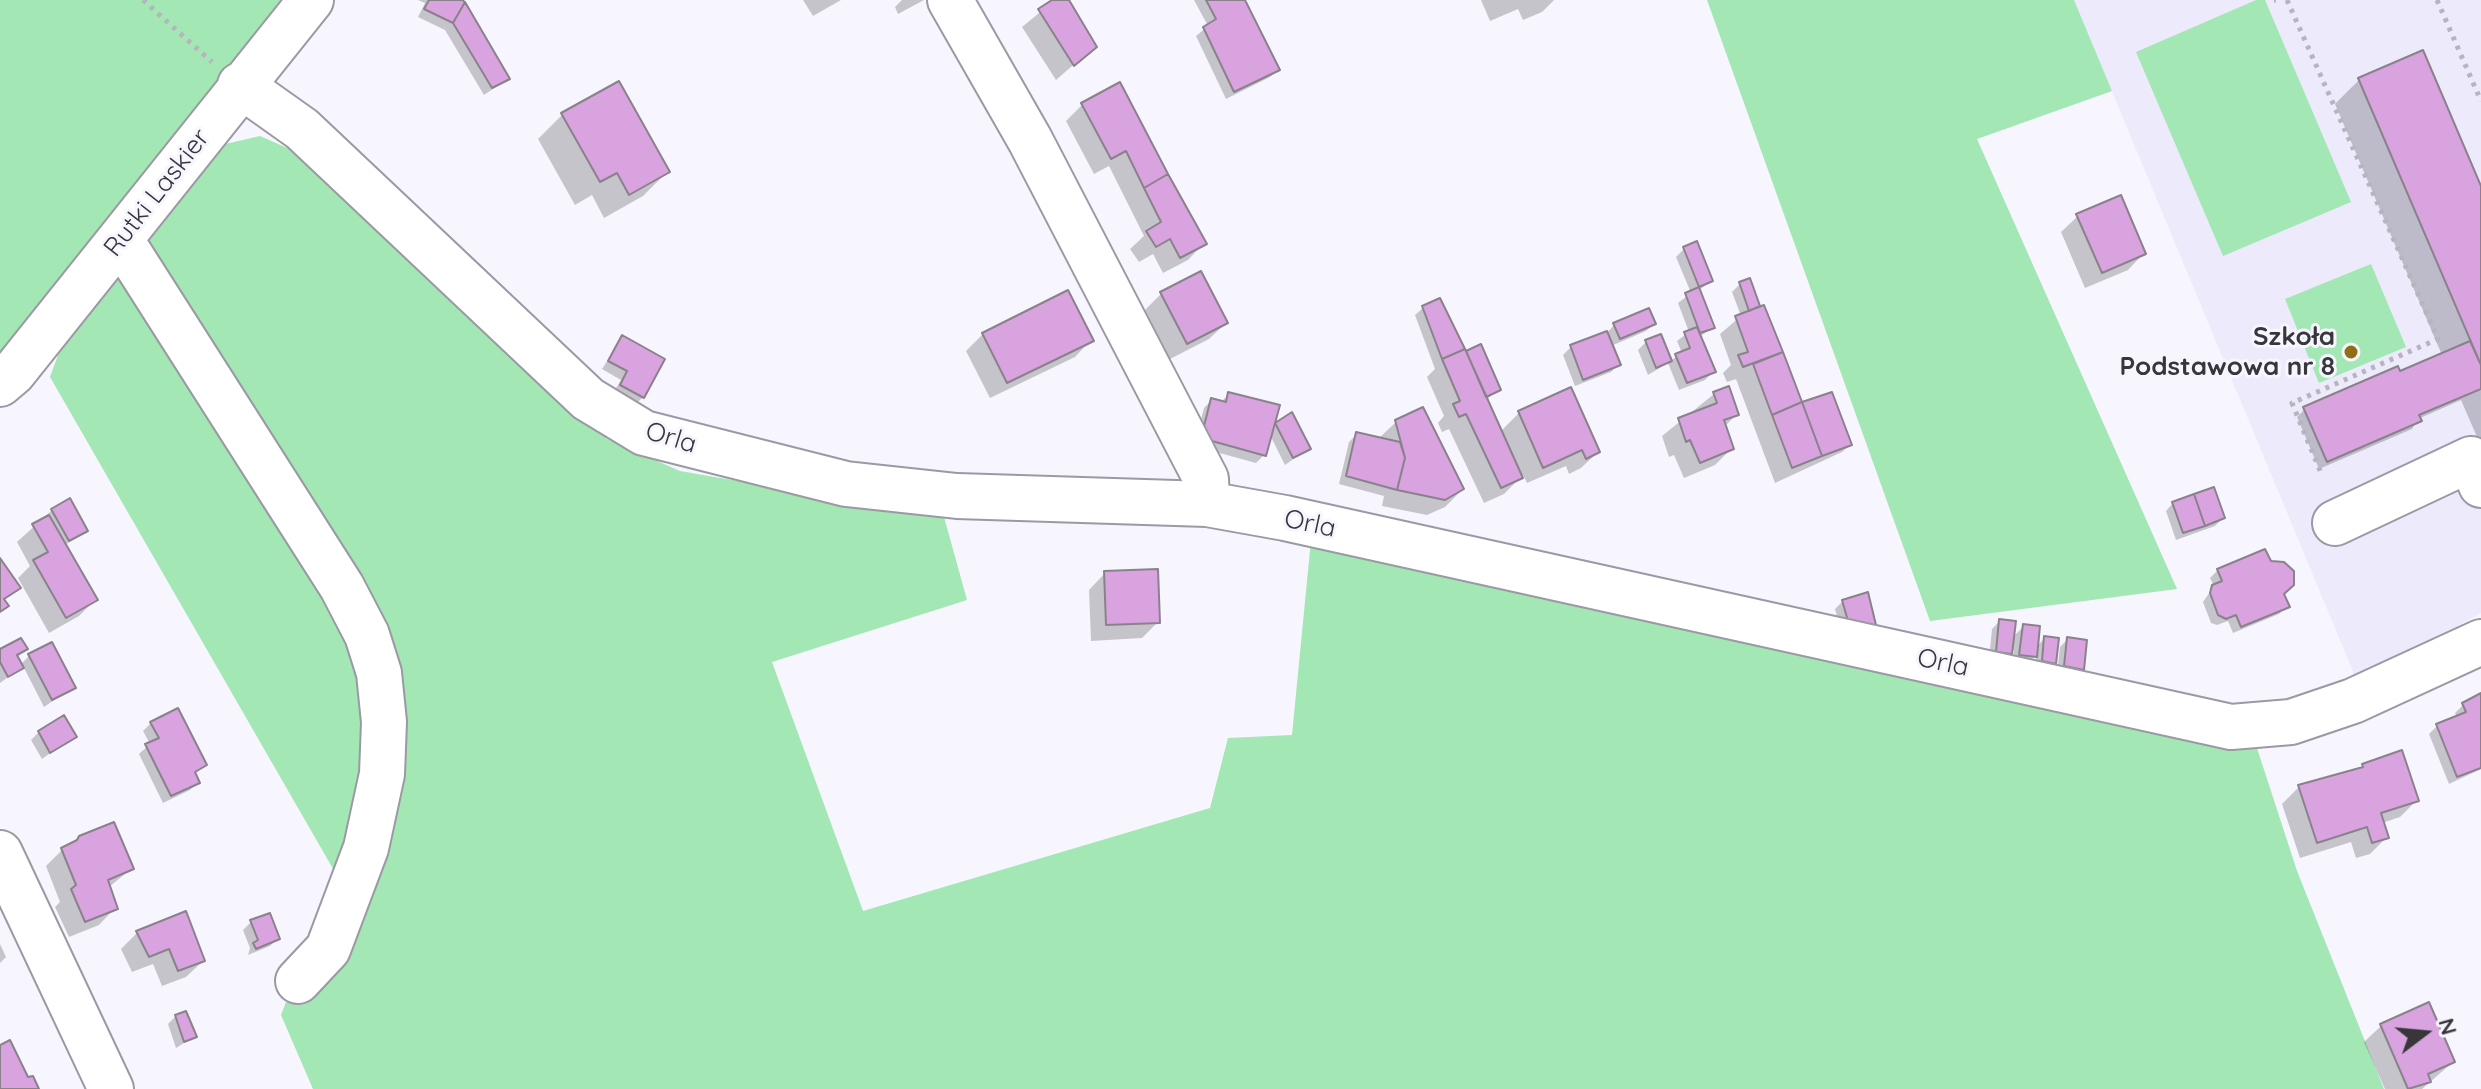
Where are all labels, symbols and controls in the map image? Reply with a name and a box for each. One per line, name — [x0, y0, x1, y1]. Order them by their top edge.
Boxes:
street label: Rutki Laskier — [98, 123, 216, 263]
place label: Szkoła Podstawowa nr 8 — [2120, 321, 2335, 382]
marker: Szkoła Podstawowa nr 8 — [2342, 343, 2360, 361]
street label: Orla — [642, 416, 700, 460]
street label: Orla — [1281, 503, 1339, 545]
street label: Orla — [1914, 642, 1972, 684]
north arrow — [2385, 993, 2465, 1073]
text: N — [2432, 1015, 2464, 1038]

